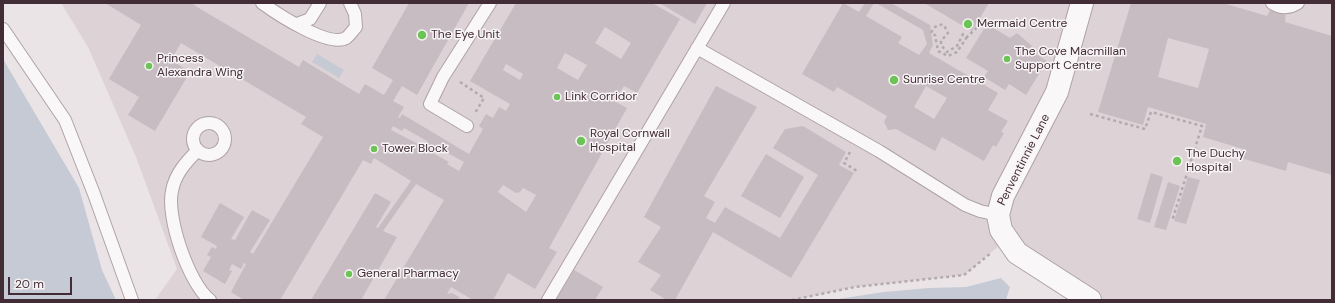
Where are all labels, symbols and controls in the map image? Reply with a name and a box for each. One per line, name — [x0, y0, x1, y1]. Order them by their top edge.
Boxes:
place label: Mermaid Centre — [977, 17, 1067, 31]
marker: Mermaid Centre — [962, 18, 974, 30]
place label: The Eye Unit — [431, 28, 500, 42]
marker: The Eye Unit — [416, 29, 428, 41]
place label: The Cove Macmillan Support Centre — [1015, 45, 1126, 73]
place label: Princess Alexandra Wing — [157, 52, 243, 80]
marker: The Cove Macmillan Support Centre — [1002, 54, 1012, 64]
marker: Princess Alexandra Wing — [144, 61, 154, 71]
place label: Sunrise Centre — [903, 73, 985, 87]
marker: Sunrise Centre — [888, 74, 900, 86]
place label: Link Corridor — [565, 90, 637, 104]
marker: Link Corridor — [552, 92, 562, 102]
street label: Penventinnie Lane — [995, 112, 1053, 208]
place label: Royal Cornwall Hospital — [590, 127, 670, 155]
marker: Royal Cornwall Hospital — [575, 135, 587, 147]
place label: Tower Block — [382, 142, 448, 156]
marker: Tower Block — [369, 144, 379, 154]
place label: The Duchy Hospital — [1186, 147, 1245, 175]
marker: The Duchy Hospital — [1171, 155, 1183, 167]
place label: General Pharmacy — [357, 267, 459, 281]
scale bar — [10, 269, 74, 295]
marker: General Pharmacy — [344, 269, 354, 279]
text: 20 m — [15, 276, 44, 292]

